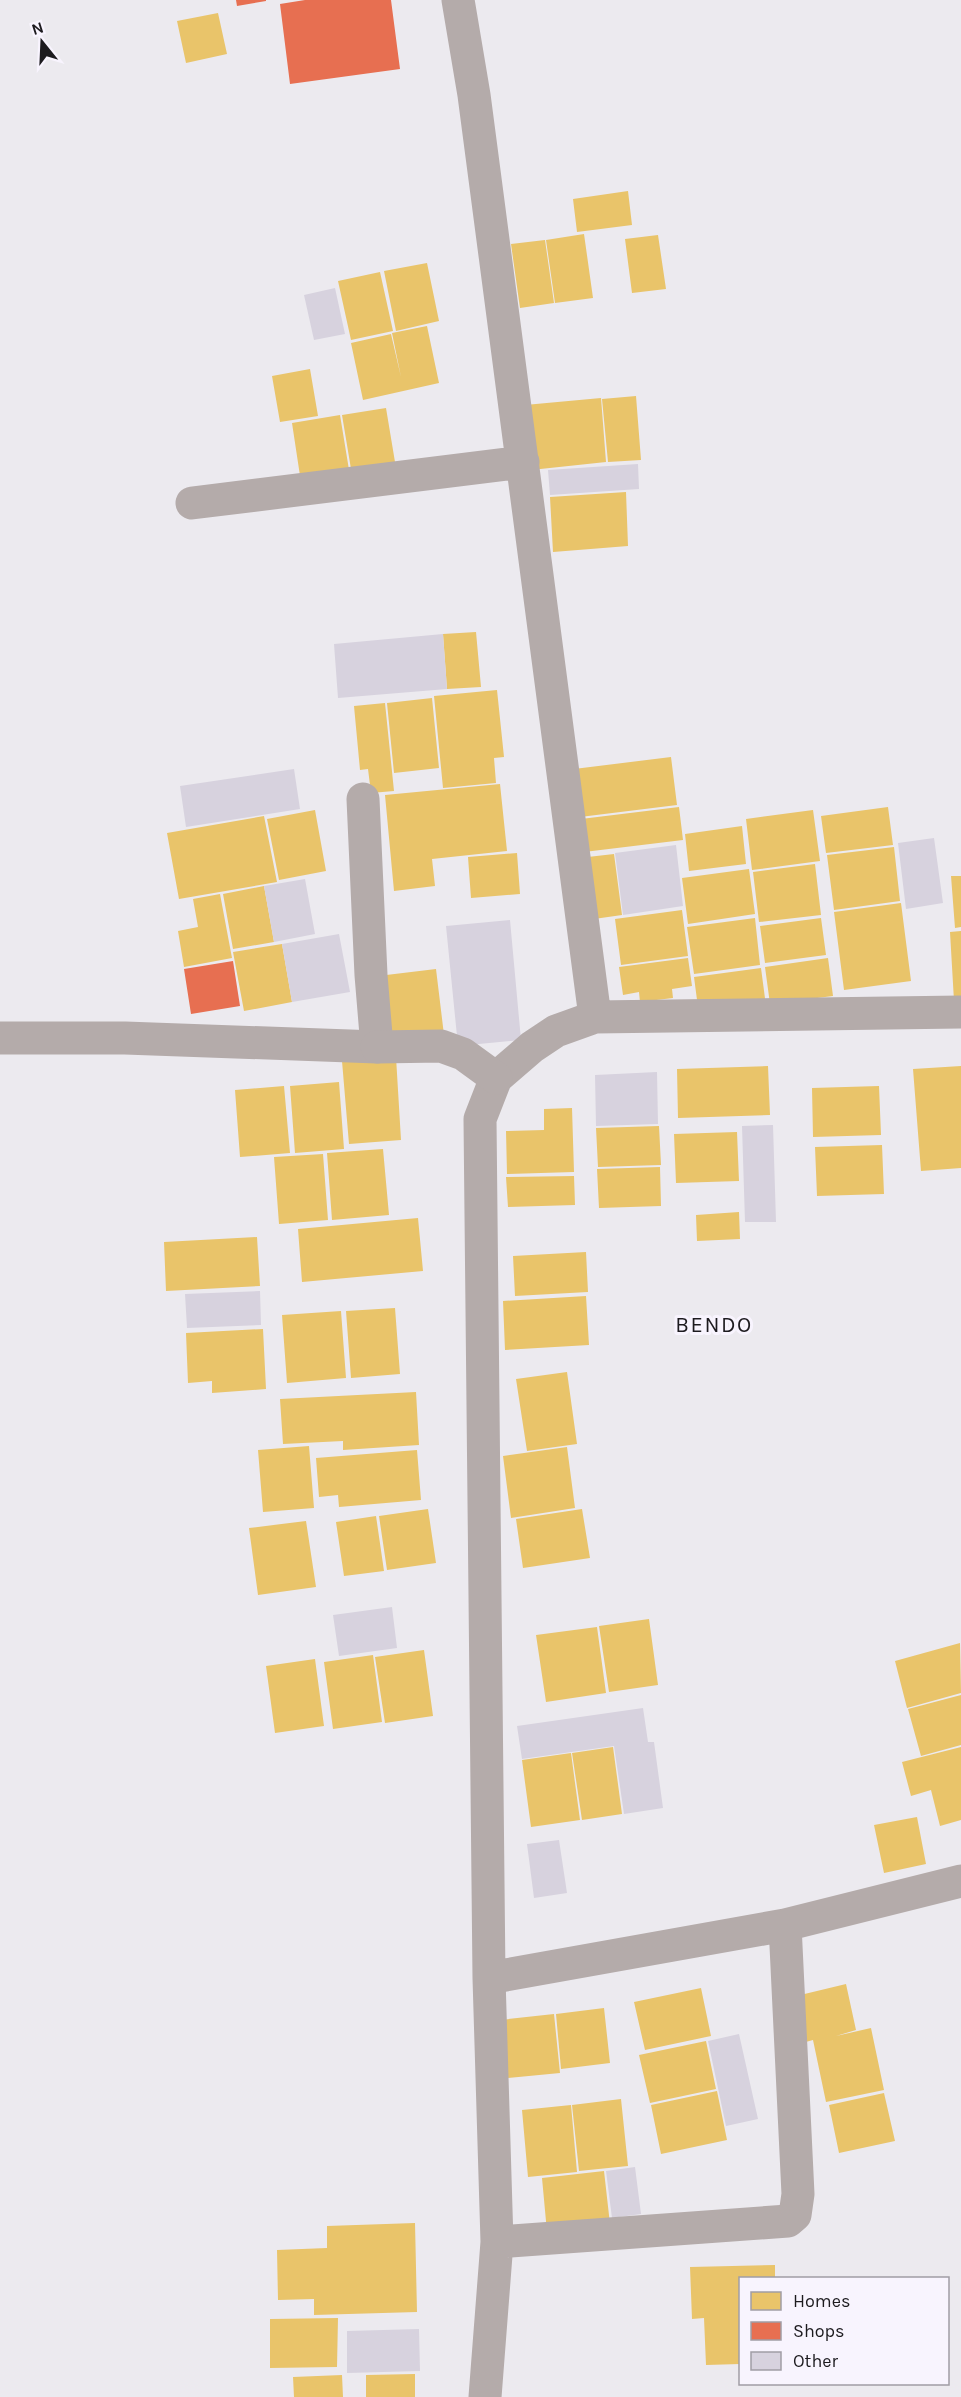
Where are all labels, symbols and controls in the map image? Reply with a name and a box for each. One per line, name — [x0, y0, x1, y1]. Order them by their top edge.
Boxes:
north arrow — [12, 12, 72, 72]
text: N — [29, 17, 46, 39]
district label: BENDO — [675, 1312, 753, 1338]
legend — [739, 2277, 949, 2385]
text: Homes — [793, 2290, 850, 2312]
text: Shops — [793, 2320, 845, 2342]
text: Other — [793, 2350, 838, 2372]

